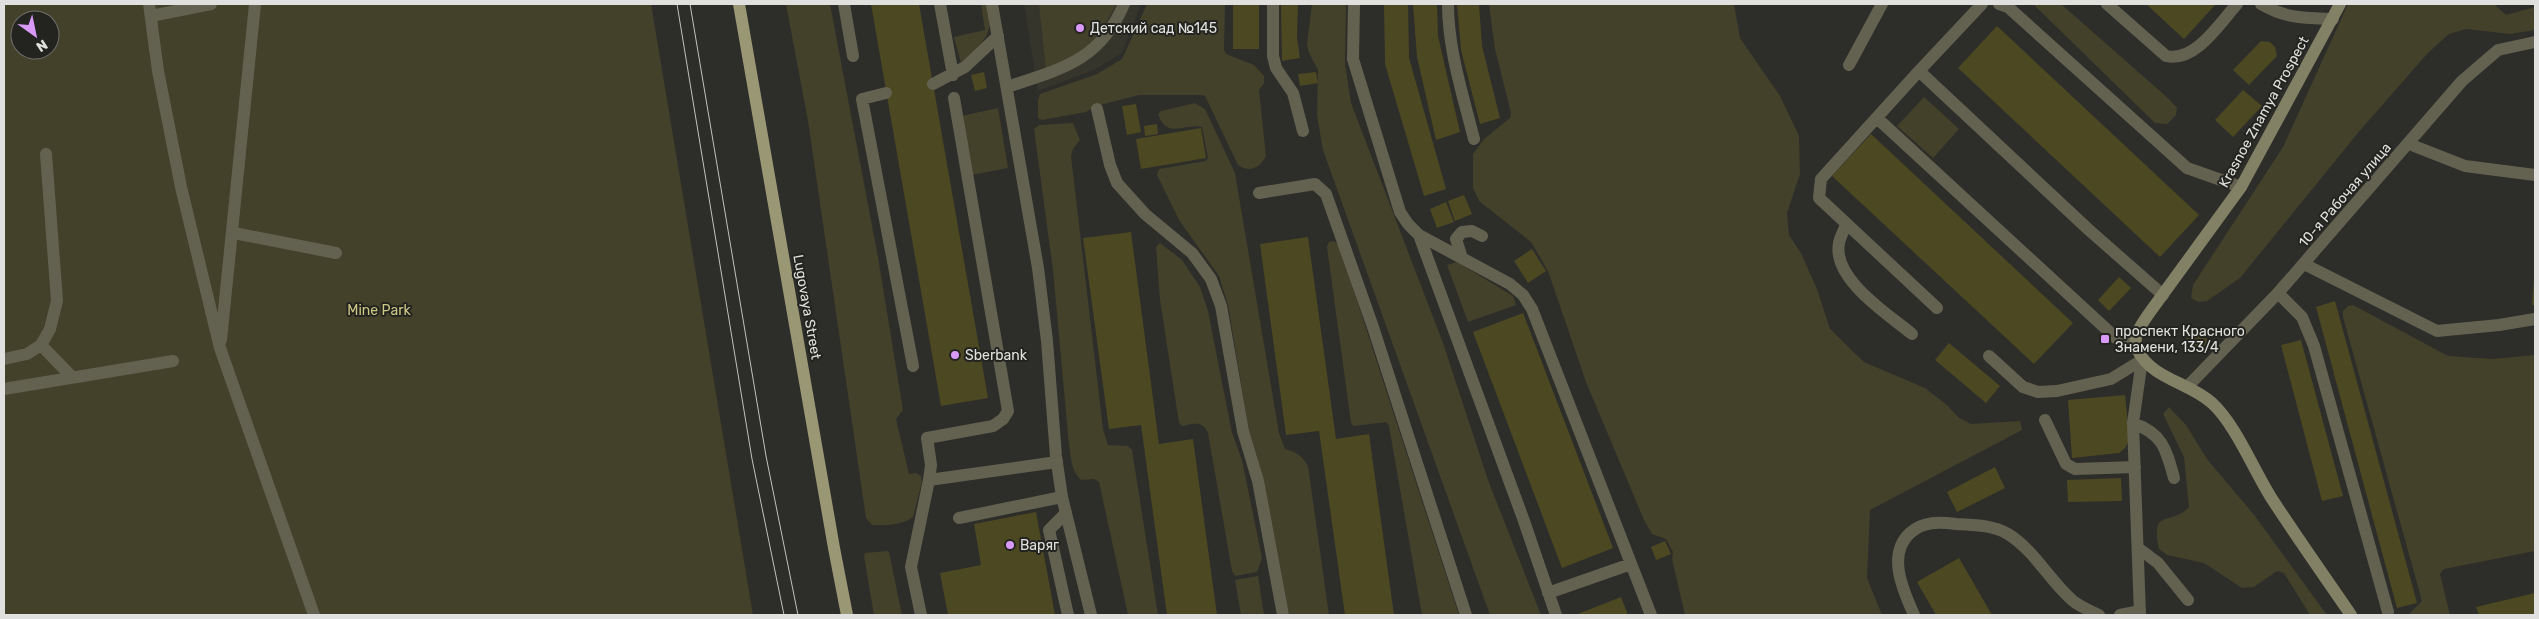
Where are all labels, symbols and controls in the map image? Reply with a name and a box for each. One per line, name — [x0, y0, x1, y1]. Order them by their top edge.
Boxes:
north arrow — [10, 10, 60, 60]
place label: Детский сад №145 — [1090, 20, 1217, 37]
marker: Детский сад №145 — [1074, 22, 1086, 34]
street label: Krasnoe Znamya Prospect — [2215, 33, 2313, 191]
text: N — [33, 36, 51, 55]
street label: 10-я Рабочая улица — [2295, 139, 2395, 251]
street label: Lugovaya Street — [789, 253, 825, 361]
park label: Mine Park — [347, 302, 411, 319]
place label: проспект Красного Знамени, 133/4 — [2115, 323, 2245, 356]
marker: проспект Красного Знамени, 133/4 — [2099, 333, 2111, 345]
place label: Sberbank — [965, 347, 1028, 364]
marker: Sberbank — [949, 349, 961, 361]
place label: Варяг — [1020, 537, 1059, 554]
marker: Варяг — [1004, 539, 1016, 551]

